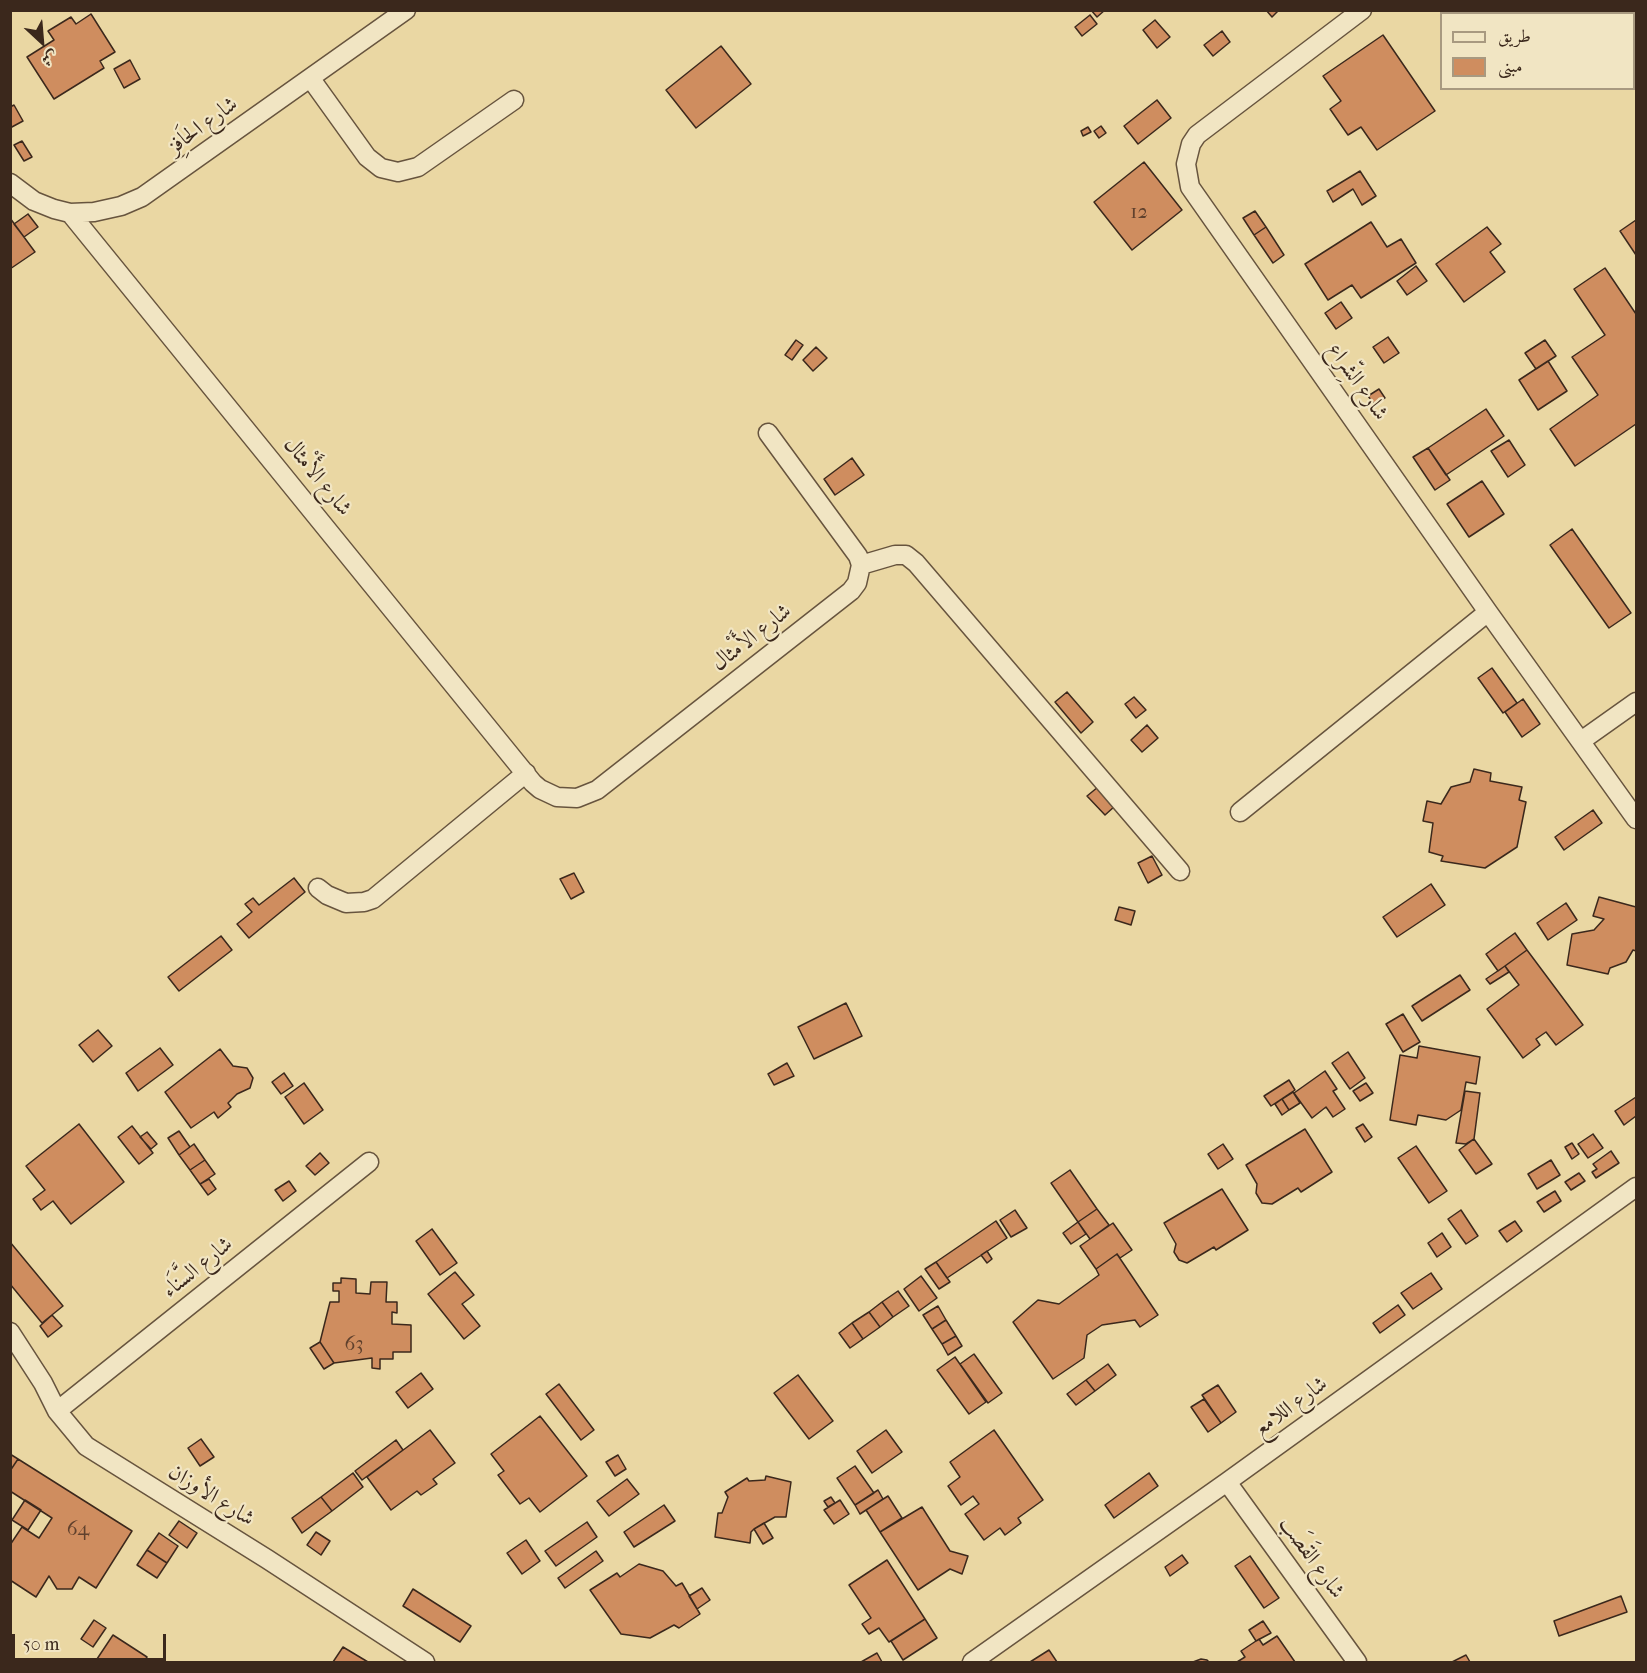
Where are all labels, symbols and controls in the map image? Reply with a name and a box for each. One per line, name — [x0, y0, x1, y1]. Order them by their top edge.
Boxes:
north arrow — [12, 12, 72, 72]
legend — [1440, 12, 1635, 90]
text: طريق — [1498, 26, 1531, 47]
text: ش — [39, 47, 61, 71]
text: مبنى — [1498, 56, 1523, 77]
street label: شارع الحَافِز — [163, 92, 243, 160]
house number: 12 — [1130, 201, 1148, 225]
street label: شارع الشِّراع — [1321, 338, 1393, 426]
street label: شارع الأَمْثال — [277, 432, 357, 522]
street label: شارع الأَمْثال — [707, 599, 797, 677]
street label: شارع السَّنَاء — [158, 1232, 238, 1304]
house number: 63 — [344, 1333, 364, 1357]
street label: شارع اللامع — [1249, 1371, 1333, 1443]
street label: شارع الأوزان — [163, 1459, 259, 1533]
street label: شارع القَصَب — [1272, 1512, 1350, 1604]
house number: 64 — [67, 1518, 89, 1542]
scale bar — [15, 1622, 170, 1660]
text: 50 m — [23, 1634, 59, 1655]

